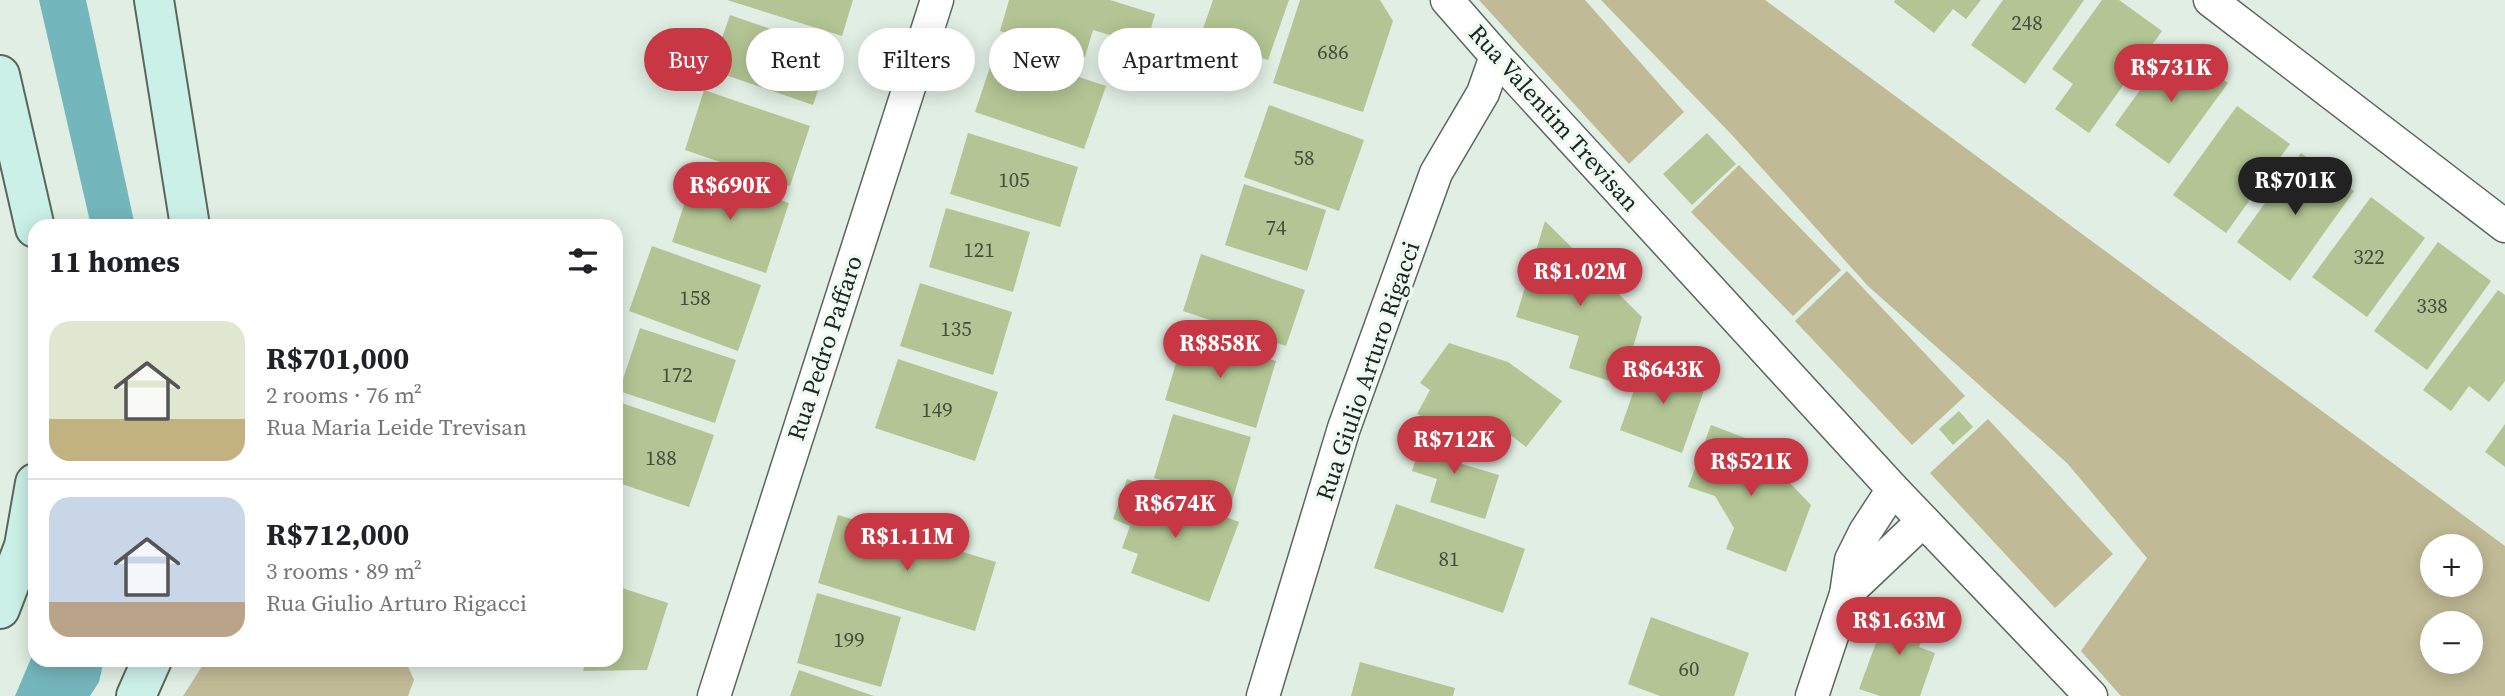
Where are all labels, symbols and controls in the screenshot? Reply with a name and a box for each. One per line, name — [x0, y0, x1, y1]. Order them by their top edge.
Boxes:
house number: 248 — [2011, 8, 2043, 37]
street label: Rua Valentim Trevisan — [1462, 17, 1647, 218]
chip: Buy — [644, 28, 732, 91]
chip: Rent — [746, 28, 844, 91]
chip: Filters — [858, 28, 975, 91]
chip: New — [989, 28, 1084, 91]
chip: Apartment — [1098, 28, 1262, 91]
house number: 686 — [1317, 37, 1349, 66]
pin: R$731K — [2114, 44, 2228, 104]
text: R$731K — [2130, 51, 2212, 83]
house number: 58 — [1294, 143, 1315, 172]
pin: R$701K — [2238, 158, 2352, 217]
pin: R$690K — [673, 162, 787, 222]
text: R$701K — [2254, 164, 2336, 196]
house number: 105 — [998, 165, 1030, 194]
text: R$690K — [689, 169, 771, 201]
house number: 74 — [1266, 213, 1287, 242]
house number: 121 — [963, 235, 995, 264]
street label: Rua Giulio Arturo Rigacci — [1308, 237, 1427, 505]
text: 11 homes — [49, 241, 180, 282]
icon: filters — [564, 242, 602, 280]
house number: 322 — [2353, 242, 2385, 271]
pin: R$1.02M — [1515, 248, 1645, 308]
street label: Rua Pedro Paffaro — [779, 251, 870, 445]
text: R$1.02M — [1533, 255, 1627, 287]
house number: 158 — [679, 283, 711, 312]
house number: 338 — [2416, 291, 2448, 320]
house number: 135 — [940, 314, 972, 343]
pin: R$858K — [1163, 320, 1277, 380]
text: R$858K — [1179, 327, 1261, 359]
text: R$701,000 — [266, 338, 409, 379]
pin: R$643K — [1606, 346, 1720, 406]
icon: home — [105, 349, 189, 433]
text: R$643K — [1622, 353, 1704, 385]
house number: 172 — [661, 360, 693, 389]
text: 2 rooms · 76 m² — [266, 379, 422, 411]
house number: 149 — [921, 395, 953, 424]
text: Rua Maria Leide Trevisan — [266, 411, 527, 443]
pin: R$712K — [1397, 416, 1511, 476]
text: R$712K — [1413, 423, 1495, 455]
pin: R$521K — [1694, 438, 1808, 498]
house number: 188 — [645, 443, 677, 472]
text: R$521K — [1710, 445, 1792, 477]
pin: R$674K — [1118, 480, 1232, 540]
text: R$674K — [1134, 487, 1216, 519]
text: R$712,000 — [266, 514, 409, 555]
pin: R$1.11M — [842, 514, 972, 573]
text: R$1.11M — [860, 520, 954, 552]
icon: home — [105, 525, 189, 609]
map controls — [2420, 534, 2483, 674]
button: + — [2420, 534, 2483, 597]
house number: 81 — [1439, 544, 1460, 573]
text: 3 rooms · 89 m² — [266, 555, 422, 587]
text: Rua Giulio Arturo Rigacci — [266, 587, 527, 619]
pin: R$1.63M — [1834, 598, 1964, 657]
text: R$1.63M — [1852, 604, 1946, 636]
button: − — [2420, 611, 2483, 674]
house number: 199 — [833, 625, 865, 654]
house number: 60 — [1679, 654, 1700, 683]

